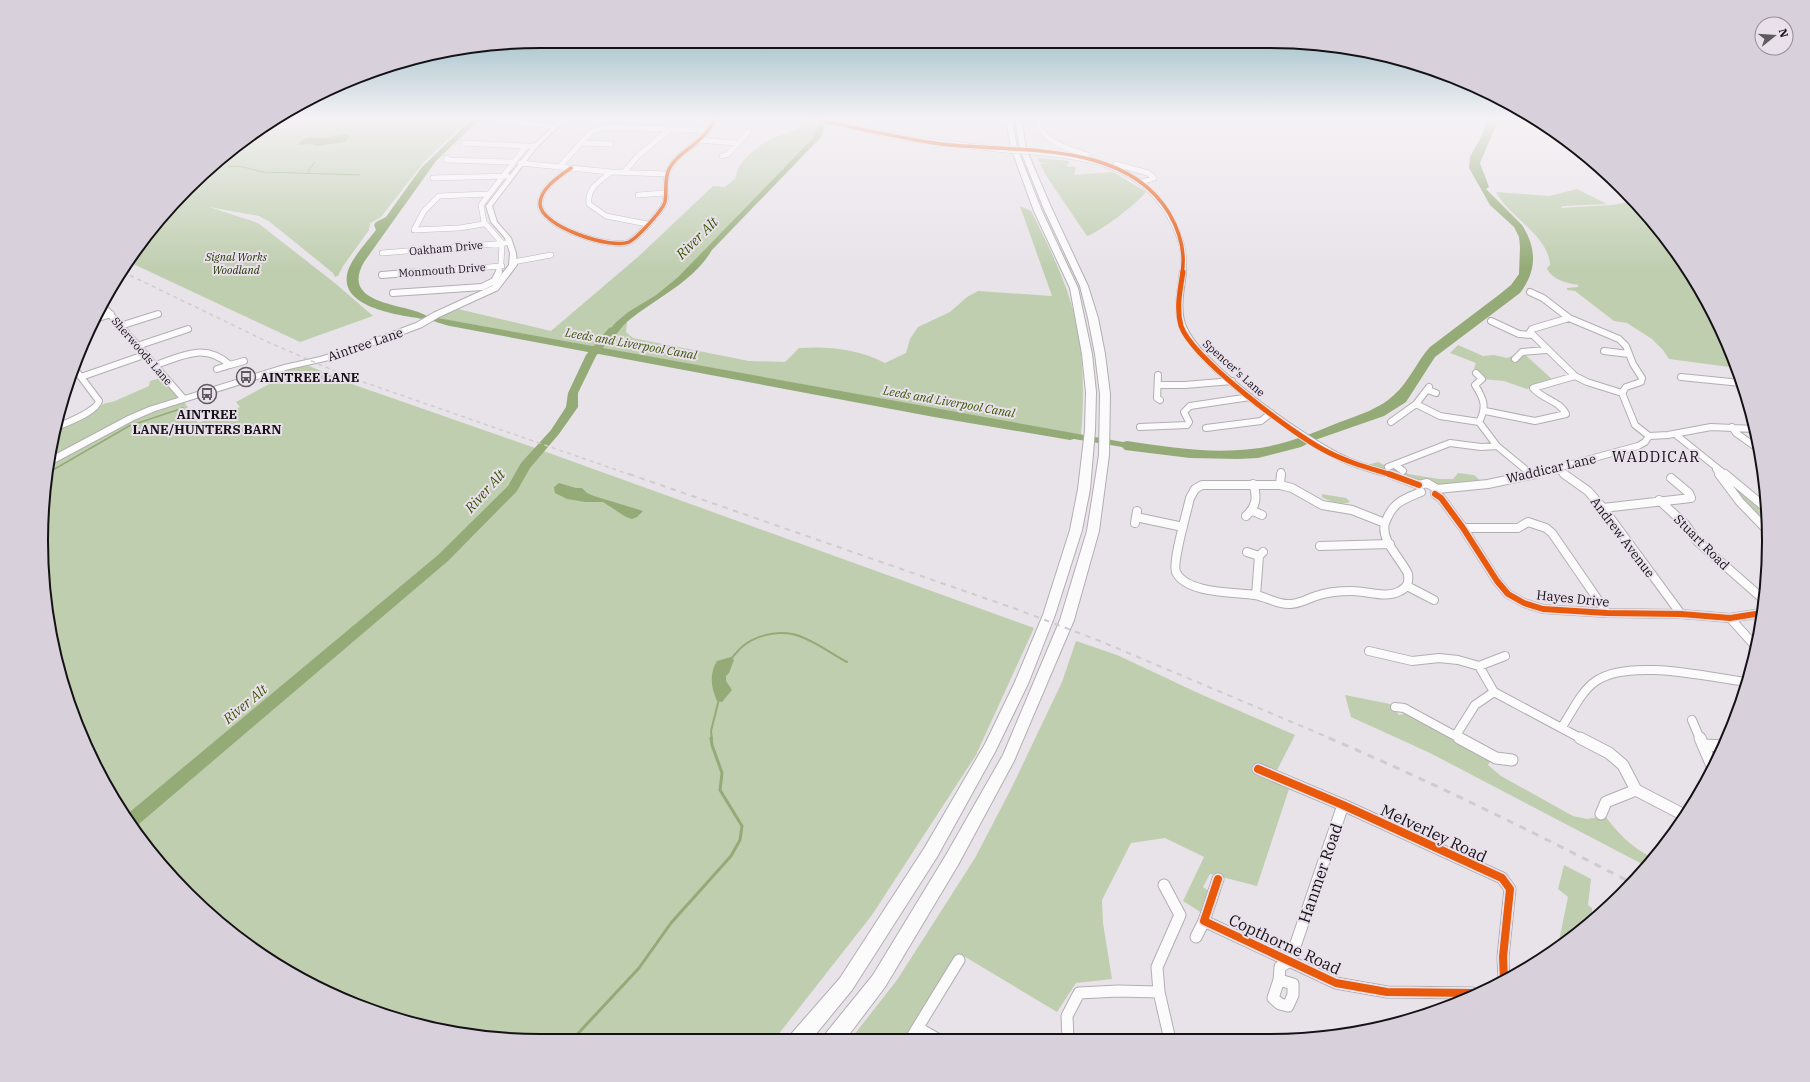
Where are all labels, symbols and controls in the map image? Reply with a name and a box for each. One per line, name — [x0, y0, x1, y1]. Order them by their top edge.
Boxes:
north arrow — [1754, 16, 1794, 56]
text: N — [1776, 27, 1792, 40]
water label: River Alt — [671, 212, 723, 264]
street label: Oakham Drive — [409, 238, 484, 258]
park label: Signal Works Woodland — [204, 250, 268, 277]
street label: Monmouth Drive — [398, 260, 486, 280]
street label: Sherwoods Lane — [109, 314, 175, 388]
street label: Aintree Lane — [325, 324, 405, 365]
water label: Leeds and Liverpool Canal — [563, 324, 699, 363]
street label: Spencer's Lane — [1200, 336, 1268, 400]
bus stop icon: AINTREE LANE — [235, 366, 257, 388]
place label: AINTREE LANE — [260, 369, 359, 386]
water label: Leeds and Liverpool Canal — [881, 382, 1017, 421]
bus stop icon: AINTREE LANE/HUNTERS BARN — [196, 383, 218, 405]
place label: AINTREE LANE/HUNTERS BARN — [133, 406, 281, 438]
district label: WADDICAR — [1612, 447, 1700, 466]
street label: Waddicar Lane — [1505, 450, 1598, 487]
water label: River Alt — [460, 465, 510, 517]
street label: Andrew Avenue — [1587, 494, 1658, 581]
street label: Stuart Road — [1670, 511, 1733, 574]
street label: Hayes Drive — [1536, 586, 1610, 611]
water label: River Alt — [218, 680, 272, 728]
street label: Melverley Road — [1378, 800, 1491, 866]
street label: Hanmer Road — [1294, 820, 1347, 926]
street label: Copthorne Road — [1226, 909, 1345, 979]

